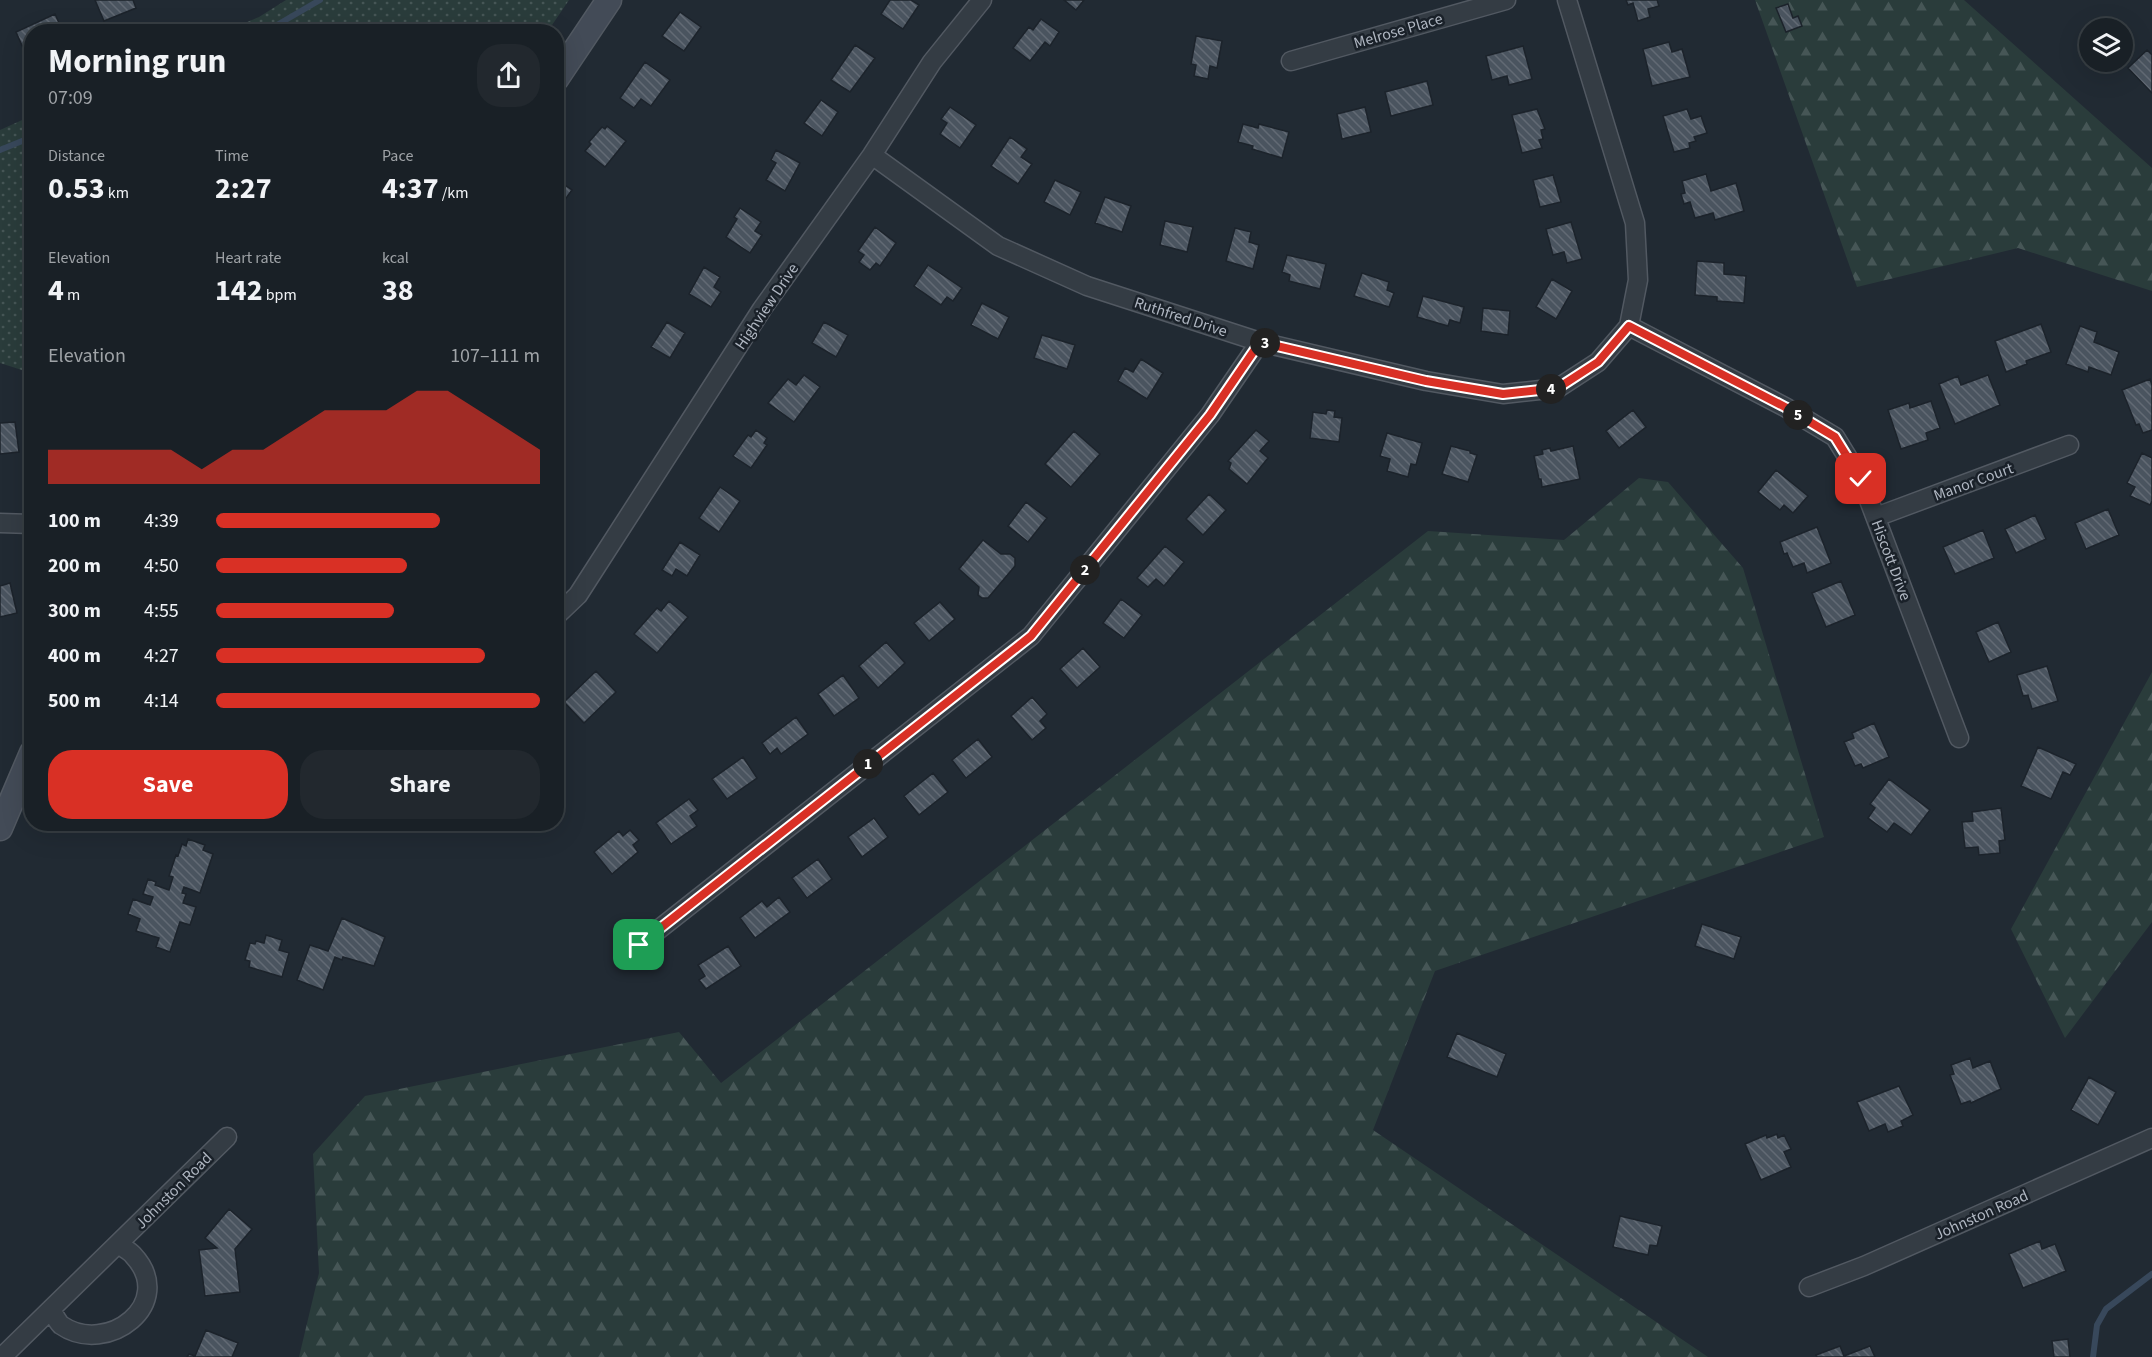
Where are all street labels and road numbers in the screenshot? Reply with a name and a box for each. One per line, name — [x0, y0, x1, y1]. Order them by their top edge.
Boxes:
street label: Melrose Place — [1351, 8, 1445, 54]
street label: Highview Drive — [730, 259, 804, 354]
street label: Ruthfred Drive — [1131, 292, 1230, 342]
street label: Manor Court — [1930, 457, 2017, 507]
street label: Hiscott Drive — [1866, 517, 1917, 604]
street label: Johnston Road — [130, 1147, 217, 1234]
street label: Johnston Road — [1931, 1184, 2032, 1245]

